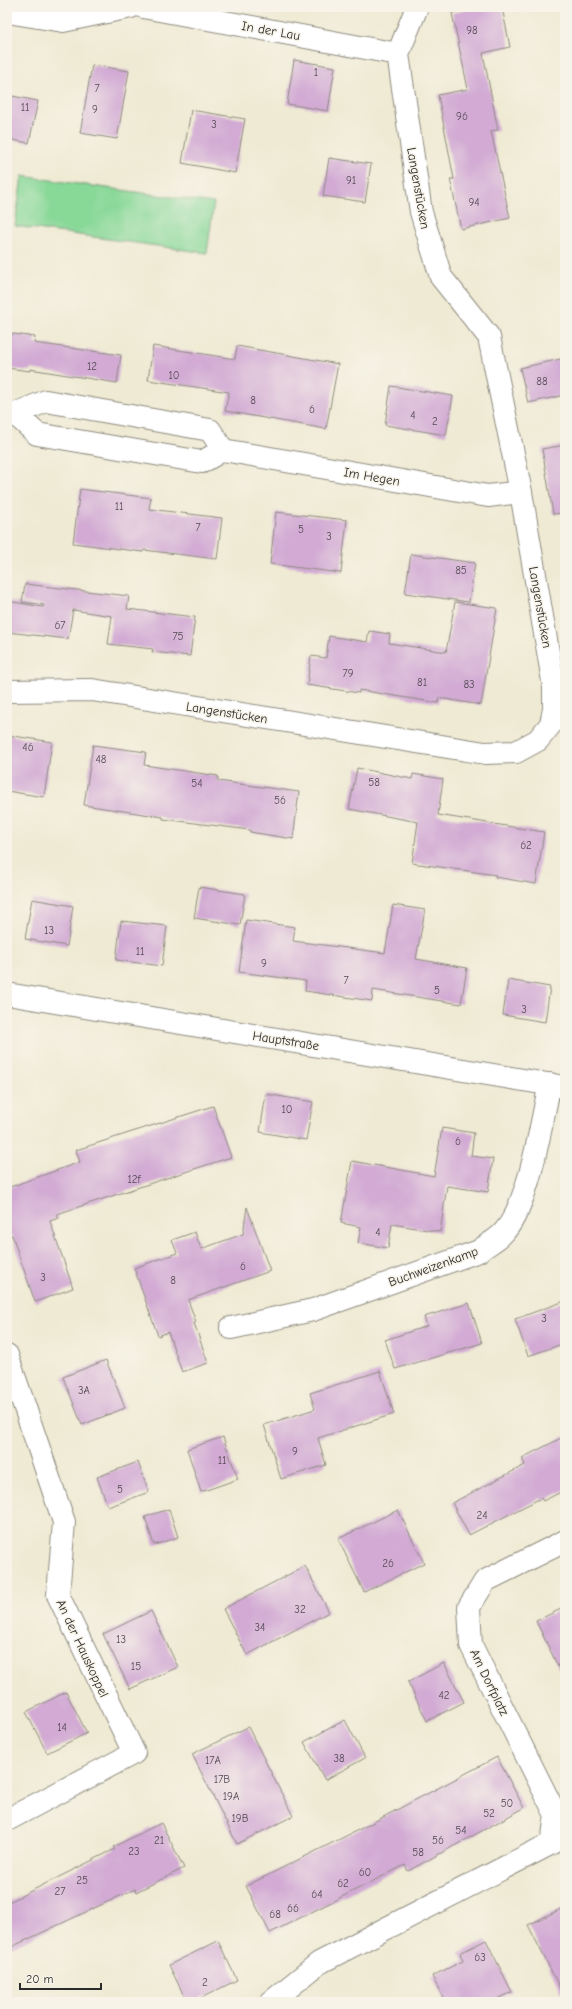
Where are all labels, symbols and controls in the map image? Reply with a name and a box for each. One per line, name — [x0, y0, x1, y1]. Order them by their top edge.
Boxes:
street label: In der Lau — [240, 18, 301, 43]
house number: 98 — [466, 24, 478, 37]
house number: 1 — [314, 66, 318, 79]
house number: 7 — [94, 82, 100, 95]
house number: 11 — [21, 101, 29, 114]
house number: 9 — [92, 103, 98, 116]
house number: 96 — [456, 110, 468, 123]
house number: 3 — [211, 118, 217, 131]
street label: Langenstücken — [404, 146, 433, 230]
house number: 91 — [346, 174, 356, 187]
house number: 94 — [468, 196, 480, 209]
house number: 12 — [87, 360, 97, 373]
house number: 10 — [168, 369, 180, 382]
house number: 88 — [536, 375, 548, 388]
house number: 8 — [250, 394, 256, 407]
house number: 6 — [309, 403, 315, 416]
house number: 4 — [410, 409, 416, 422]
house number: 2 — [432, 415, 438, 428]
street label: Im Hegen — [343, 464, 401, 489]
house number: 11 — [115, 500, 123, 513]
house number: 7 — [195, 521, 201, 534]
house number: 5 — [298, 523, 304, 536]
house number: 3 — [326, 530, 332, 543]
house number: 85 — [455, 564, 467, 577]
street label: Langenstücken — [526, 565, 555, 649]
house number: 67 — [54, 619, 66, 632]
house number: 75 — [172, 630, 184, 643]
house number: 79 — [342, 667, 354, 680]
house number: 81 — [417, 676, 427, 689]
house number: 83 — [463, 678, 475, 691]
street label: Langenstücken — [185, 699, 269, 726]
house number: 46 — [22, 741, 34, 754]
house number: 48 — [96, 753, 107, 766]
house number: 58 — [368, 776, 380, 789]
house number: 54 — [191, 777, 203, 790]
house number: 56 — [274, 794, 286, 807]
house number: 62 — [520, 839, 532, 852]
house number: 13 — [44, 924, 54, 937]
house number: 11 — [136, 945, 144, 958]
house number: 9 — [261, 957, 267, 970]
house number: 7 — [343, 974, 349, 987]
house number: 5 — [434, 984, 440, 997]
house number: 3 — [521, 1003, 527, 1016]
street label: Hauptstraße — [251, 1028, 321, 1053]
house number: 10 — [281, 1103, 293, 1116]
house number: 6 — [455, 1135, 461, 1148]
house number: 12f — [127, 1173, 142, 1186]
house number: 4 — [375, 1226, 381, 1239]
street label: Buchweizenkamp — [386, 1243, 480, 1290]
house number: 6 — [240, 1260, 246, 1273]
house number: 3 — [40, 1271, 46, 1284]
house number: 8 — [170, 1274, 176, 1287]
house number: 3 — [541, 1312, 547, 1325]
house number: 3A — [78, 1384, 91, 1397]
house number: 9 — [292, 1445, 298, 1458]
house number: 11 — [218, 1454, 226, 1467]
house number: 5 — [117, 1483, 123, 1496]
house number: 24 — [476, 1509, 488, 1522]
house number: 26 — [382, 1557, 394, 1570]
street label: An der Hauskoppel — [53, 1597, 112, 1700]
house number: 32 — [294, 1603, 306, 1616]
house number: 34 — [255, 1621, 265, 1634]
house number: 13 — [116, 1633, 126, 1646]
street label: Am Dorfplatz — [467, 1646, 512, 1718]
house number: 15 — [131, 1660, 141, 1673]
house number: 42 — [438, 1689, 450, 1702]
house number: 14 — [57, 1721, 67, 1734]
house number: 38 — [333, 1752, 345, 1765]
house number: 17A — [205, 1754, 222, 1767]
house number: 17B — [214, 1773, 230, 1786]
house number: 19A — [223, 1790, 240, 1803]
house number: 50 — [501, 1797, 513, 1810]
house number: 52 — [483, 1807, 495, 1820]
house number: 19B — [231, 1812, 249, 1825]
house number: 54 — [455, 1824, 467, 1837]
house number: 21 — [154, 1834, 164, 1847]
house number: 56 — [432, 1834, 444, 1847]
house number: 23 — [128, 1845, 140, 1858]
house number: 58 — [412, 1846, 424, 1859]
house number: 60 — [359, 1866, 371, 1879]
house number: 25 — [76, 1874, 88, 1887]
house number: 62 — [337, 1877, 349, 1890]
house number: 27 — [55, 1885, 65, 1898]
house number: 64 — [311, 1888, 323, 1901]
house number: 66 — [287, 1902, 299, 1915]
house number: 68 — [269, 1908, 281, 1921]
house number: 63 — [474, 1951, 486, 1964]
scale bar — [20, 1965, 101, 1991]
text: 20 m — [26, 1972, 54, 1986]
house number: 2 — [202, 1976, 208, 1989]

